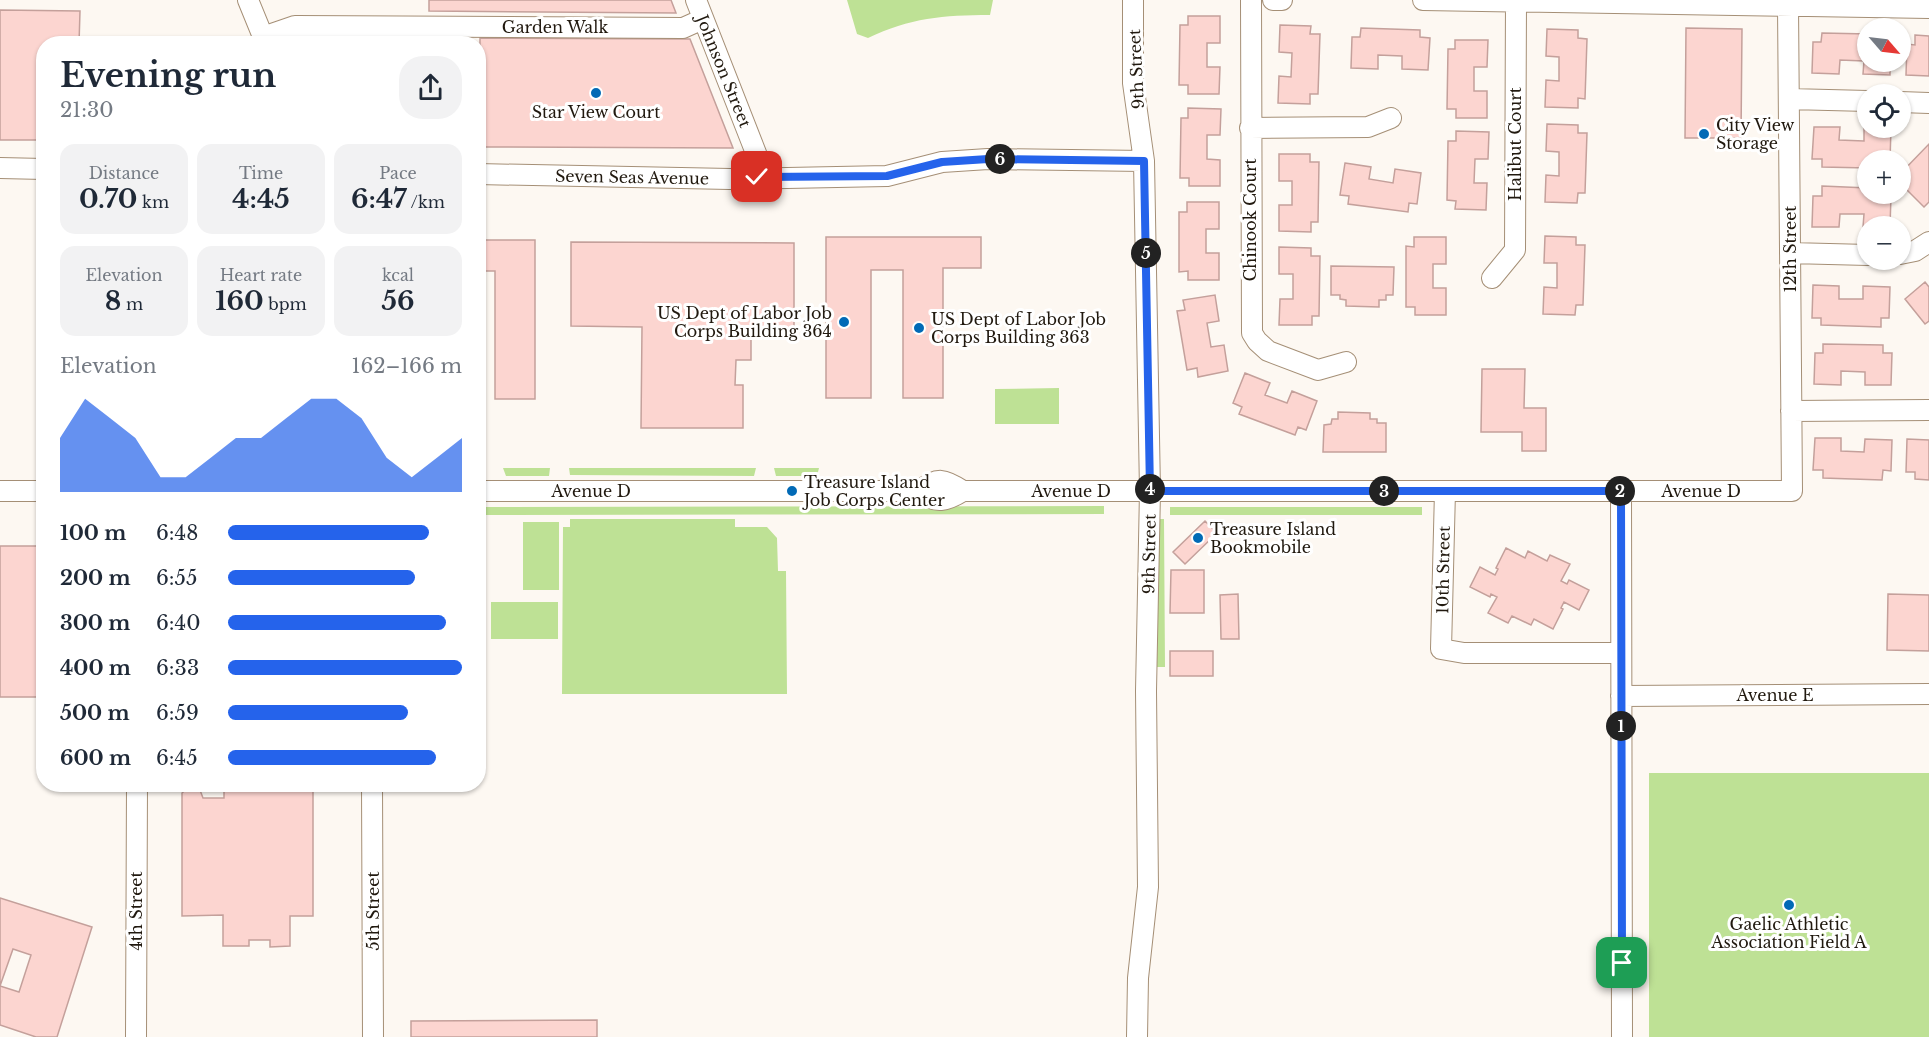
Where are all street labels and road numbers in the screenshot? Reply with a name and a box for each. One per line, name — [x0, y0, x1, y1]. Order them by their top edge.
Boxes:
street label: Johnson Street — [692, 10, 756, 130]
street label: Garden Walk — [502, 17, 608, 37]
street label: 9th Street — [1124, 28, 1148, 110]
street label: Halibut Court — [1505, 87, 1525, 201]
street label: Chinook Court — [1240, 158, 1260, 282]
street label: Seven Seas Avenue — [555, 166, 709, 188]
street label: 12th Street — [1780, 206, 1800, 292]
street label: Avenue D — [550, 481, 631, 501]
street label: Avenue D — [1030, 481, 1111, 501]
street label: Avenue D — [1660, 481, 1741, 501]
street label: 9th Street — [1138, 514, 1160, 594]
street label: 10th Street — [1432, 526, 1454, 614]
street label: Avenue E — [1735, 685, 1814, 705]
street label: 4th Street — [126, 871, 146, 951]
street label: 5th Street — [363, 872, 383, 950]

